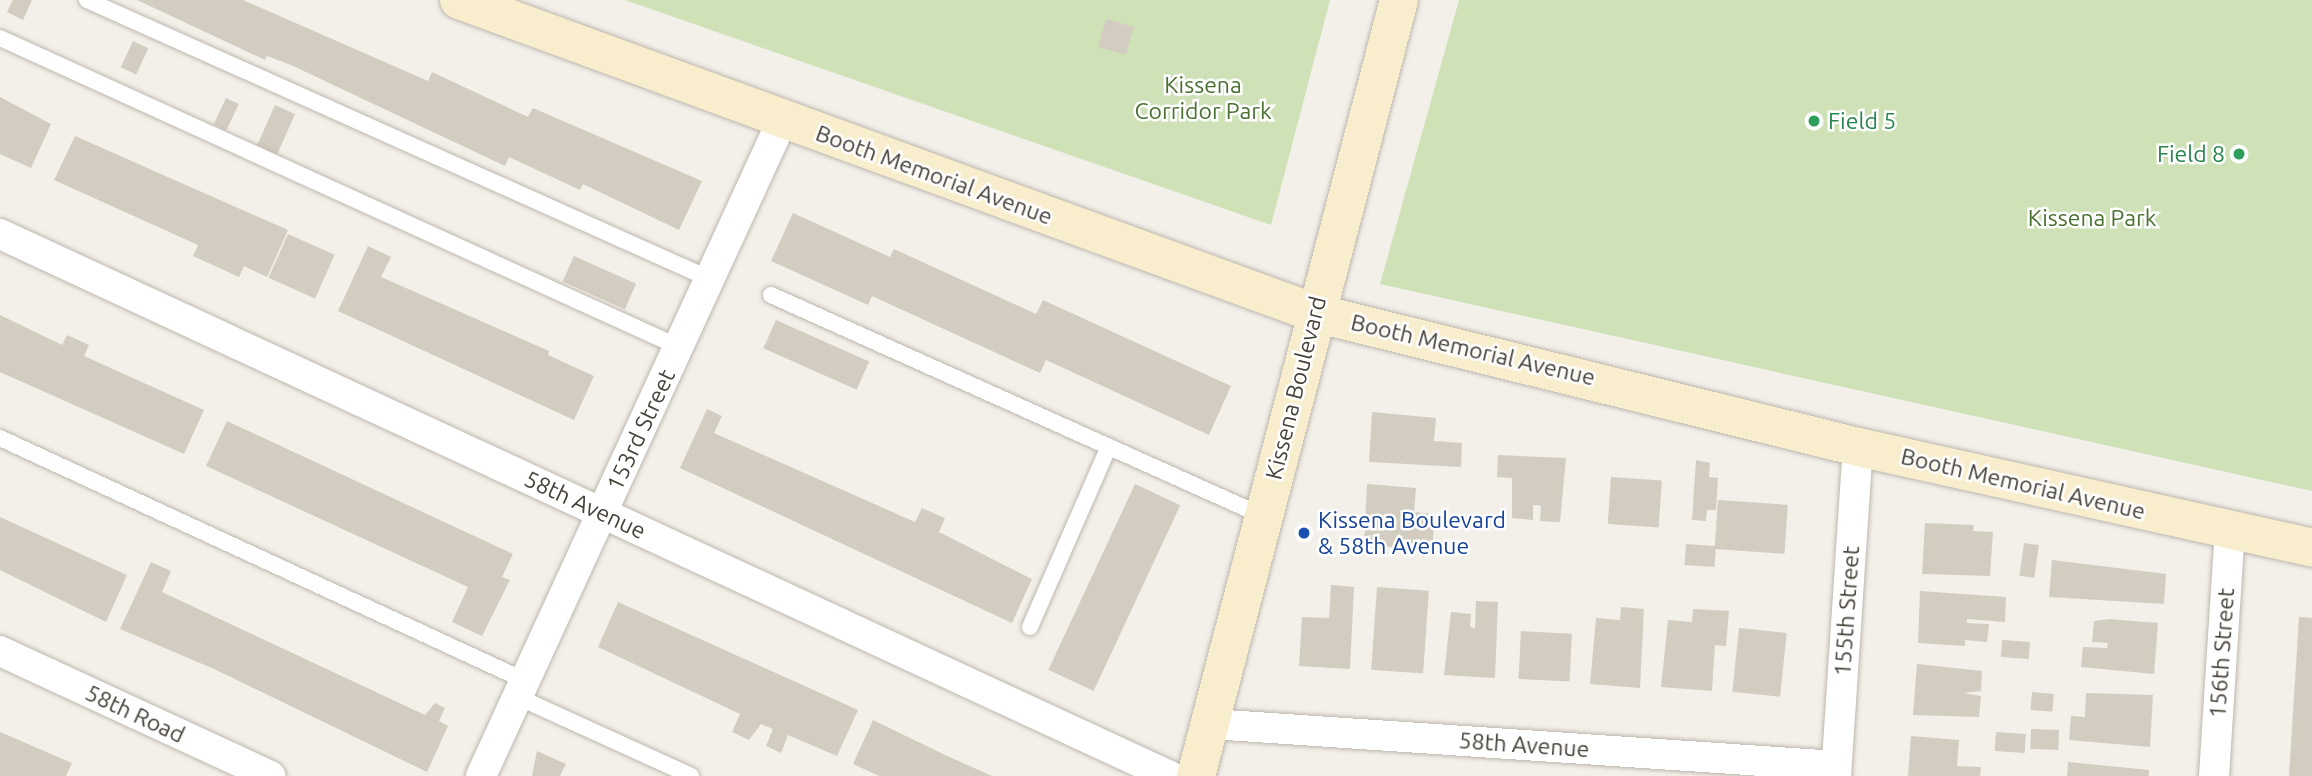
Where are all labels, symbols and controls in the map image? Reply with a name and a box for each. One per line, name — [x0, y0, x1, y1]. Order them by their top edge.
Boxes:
park label: Kissena Corridor Park — [1134, 71, 1272, 125]
place label: Field 5 — [1828, 107, 1896, 135]
marker: Field 5 — [1806, 113, 1822, 129]
street label: Booth Memorial Avenue — [812, 119, 1056, 231]
place label: Field 8 — [2157, 140, 2225, 168]
marker: Field 8 — [2231, 146, 2247, 162]
park label: Kissena Park — [2028, 204, 2156, 232]
street label: Kissena Boulevard — [1260, 293, 1332, 483]
street label: Booth Memorial Avenue — [1348, 308, 1598, 392]
street label: 153rd Street — [601, 365, 681, 495]
street label: Booth Memorial Avenue — [1898, 442, 2148, 526]
street label: 58th Avenue — [520, 465, 650, 545]
place label: Kissena Boulevard & 58th Avenue — [1318, 506, 1506, 560]
marker: Kissena Boulevard & 58th Avenue — [1296, 525, 1312, 541]
street label: 155th Street — [1829, 545, 1865, 677]
street label: 156th Street — [2204, 587, 2240, 719]
street label: 58th Road — [81, 679, 189, 749]
street label: 58th Avenue — [1458, 727, 1590, 763]

